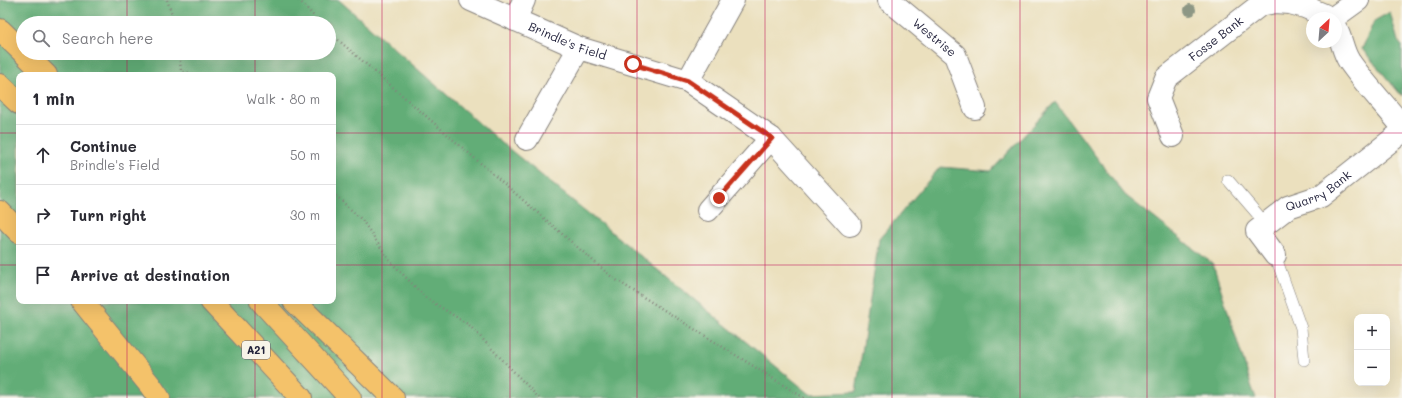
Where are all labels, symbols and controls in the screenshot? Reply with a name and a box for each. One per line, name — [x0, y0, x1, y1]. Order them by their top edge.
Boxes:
street label: Fosse Bank — [1185, 12, 1246, 64]
north arrow — [1306, 12, 1342, 48]
street label: Westrise — [910, 14, 960, 60]
search box — [16, 16, 336, 60]
street label: Brindle's Field — [526, 18, 609, 63]
icon: search — [30, 27, 52, 49]
text: Search here — [62, 28, 153, 48]
route start — [624, 55, 642, 73]
text: 1 min — [32, 87, 75, 109]
text: Walk · 80 m — [246, 90, 320, 107]
text: Continue — [70, 136, 137, 156]
icon: ahead — [32, 144, 54, 166]
text: 50 m — [290, 146, 320, 163]
text: Brindle's Field — [70, 156, 159, 173]
street label: Quarry Bank — [1283, 166, 1354, 214]
route end — [710, 189, 728, 207]
icon: right — [32, 204, 54, 226]
text: Turn right — [70, 205, 147, 225]
text: 30 m — [290, 206, 320, 223]
icon: arrive — [32, 264, 54, 286]
text: Arrive at destination — [70, 265, 230, 285]
map controls — [1354, 314, 1390, 386]
button: + — [1354, 314, 1390, 350]
road number: A21 — [242, 341, 270, 359]
button: − — [1354, 350, 1390, 386]

